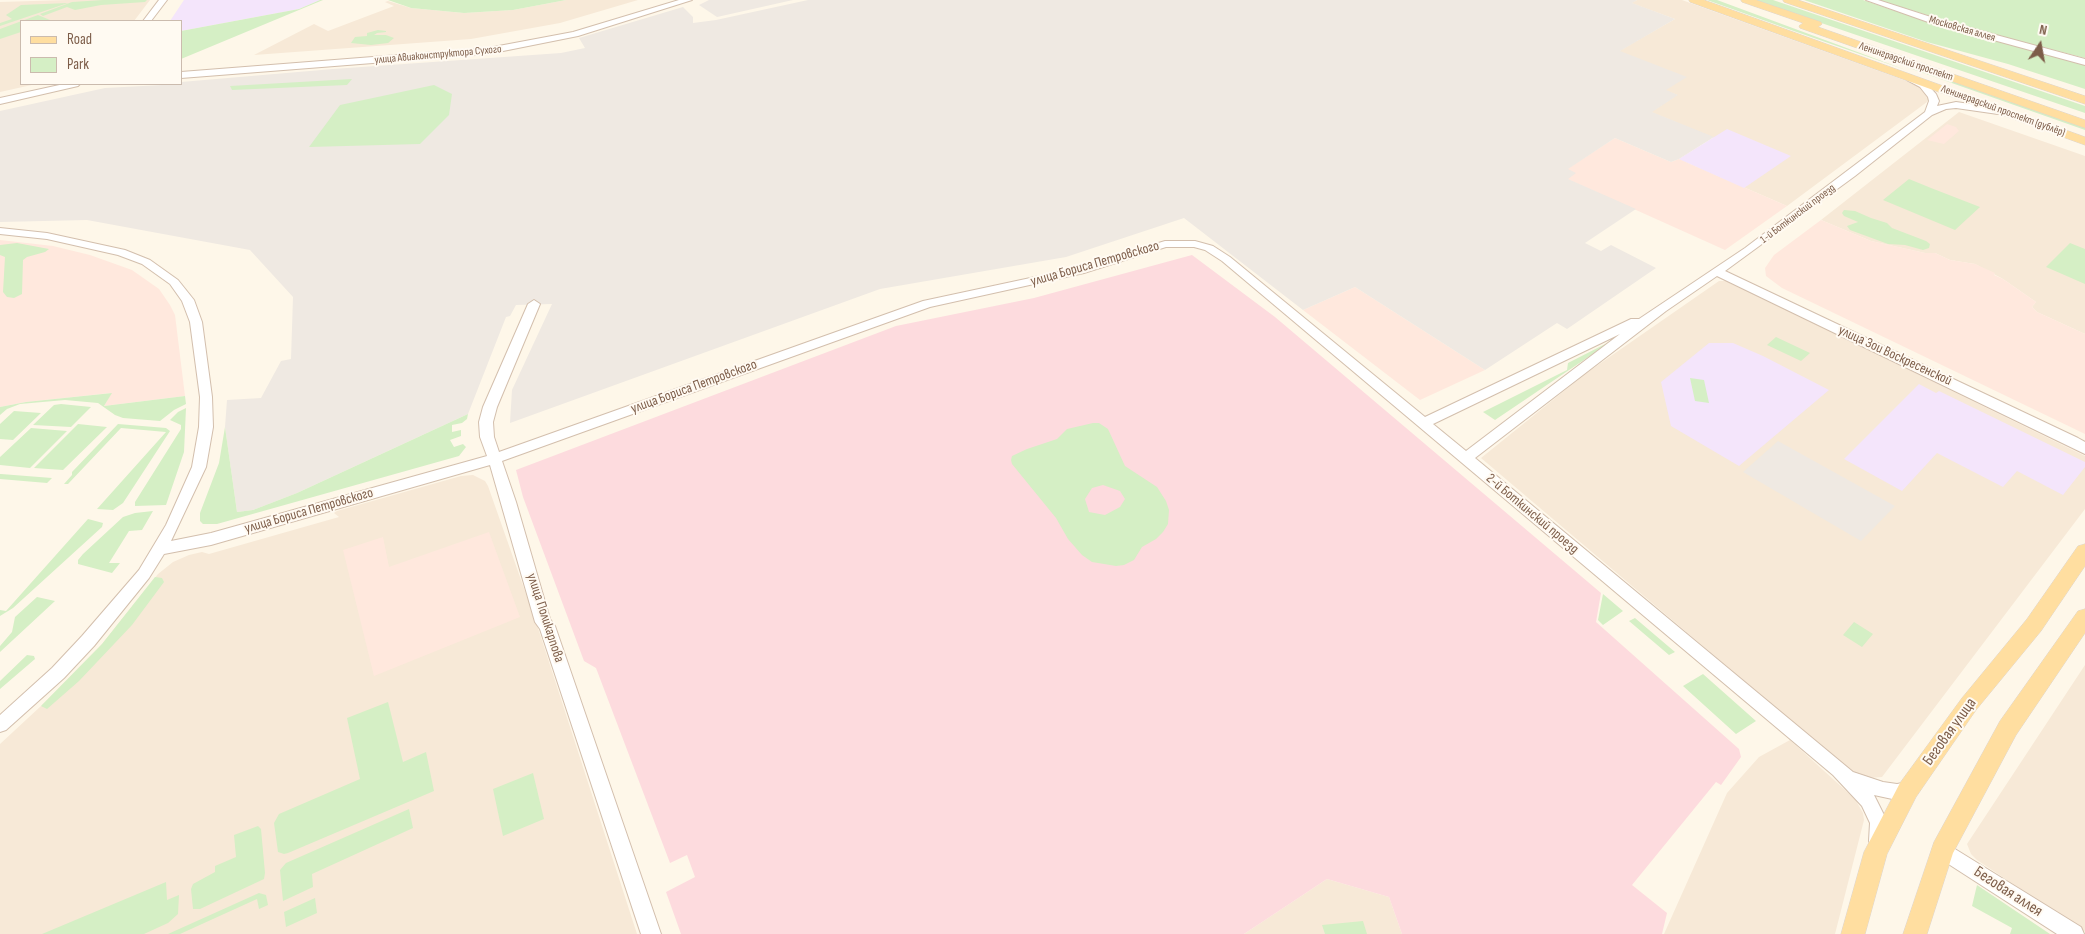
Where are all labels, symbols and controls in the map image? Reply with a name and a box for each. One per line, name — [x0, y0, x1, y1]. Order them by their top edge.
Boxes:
street label: Московская аллея — [1927, 13, 1997, 45]
legend — [20, 20, 182, 85]
north arrow — [2015, 20, 2065, 70]
text: N — [2038, 21, 2049, 39]
text: Road — [67, 30, 92, 49]
street label: Ленинградский проспект — [1857, 40, 1955, 84]
street label: улица Авиаконструктора Сухого — [374, 43, 502, 67]
text: Park — [67, 55, 89, 74]
street label: Ленинградский проспект (дублёр) — [1939, 82, 2067, 140]
street label: 1-й Боткинский проезд — [1758, 182, 1838, 246]
street label: улица Бориса Петровского — [1029, 238, 1161, 290]
street label: улица Зои Воскресенской — [1836, 322, 1954, 390]
street label: улица Бориса Петровского — [629, 356, 759, 418]
street label: 2-й Боткинский проезд — [1482, 470, 1582, 558]
street label: улица Бориса Петровского — [243, 485, 375, 537]
street label: улица Поликарпова — [523, 571, 567, 665]
street label: Беговая улица — [1919, 694, 1981, 770]
street label: Беговая аллея — [1970, 863, 2046, 921]

